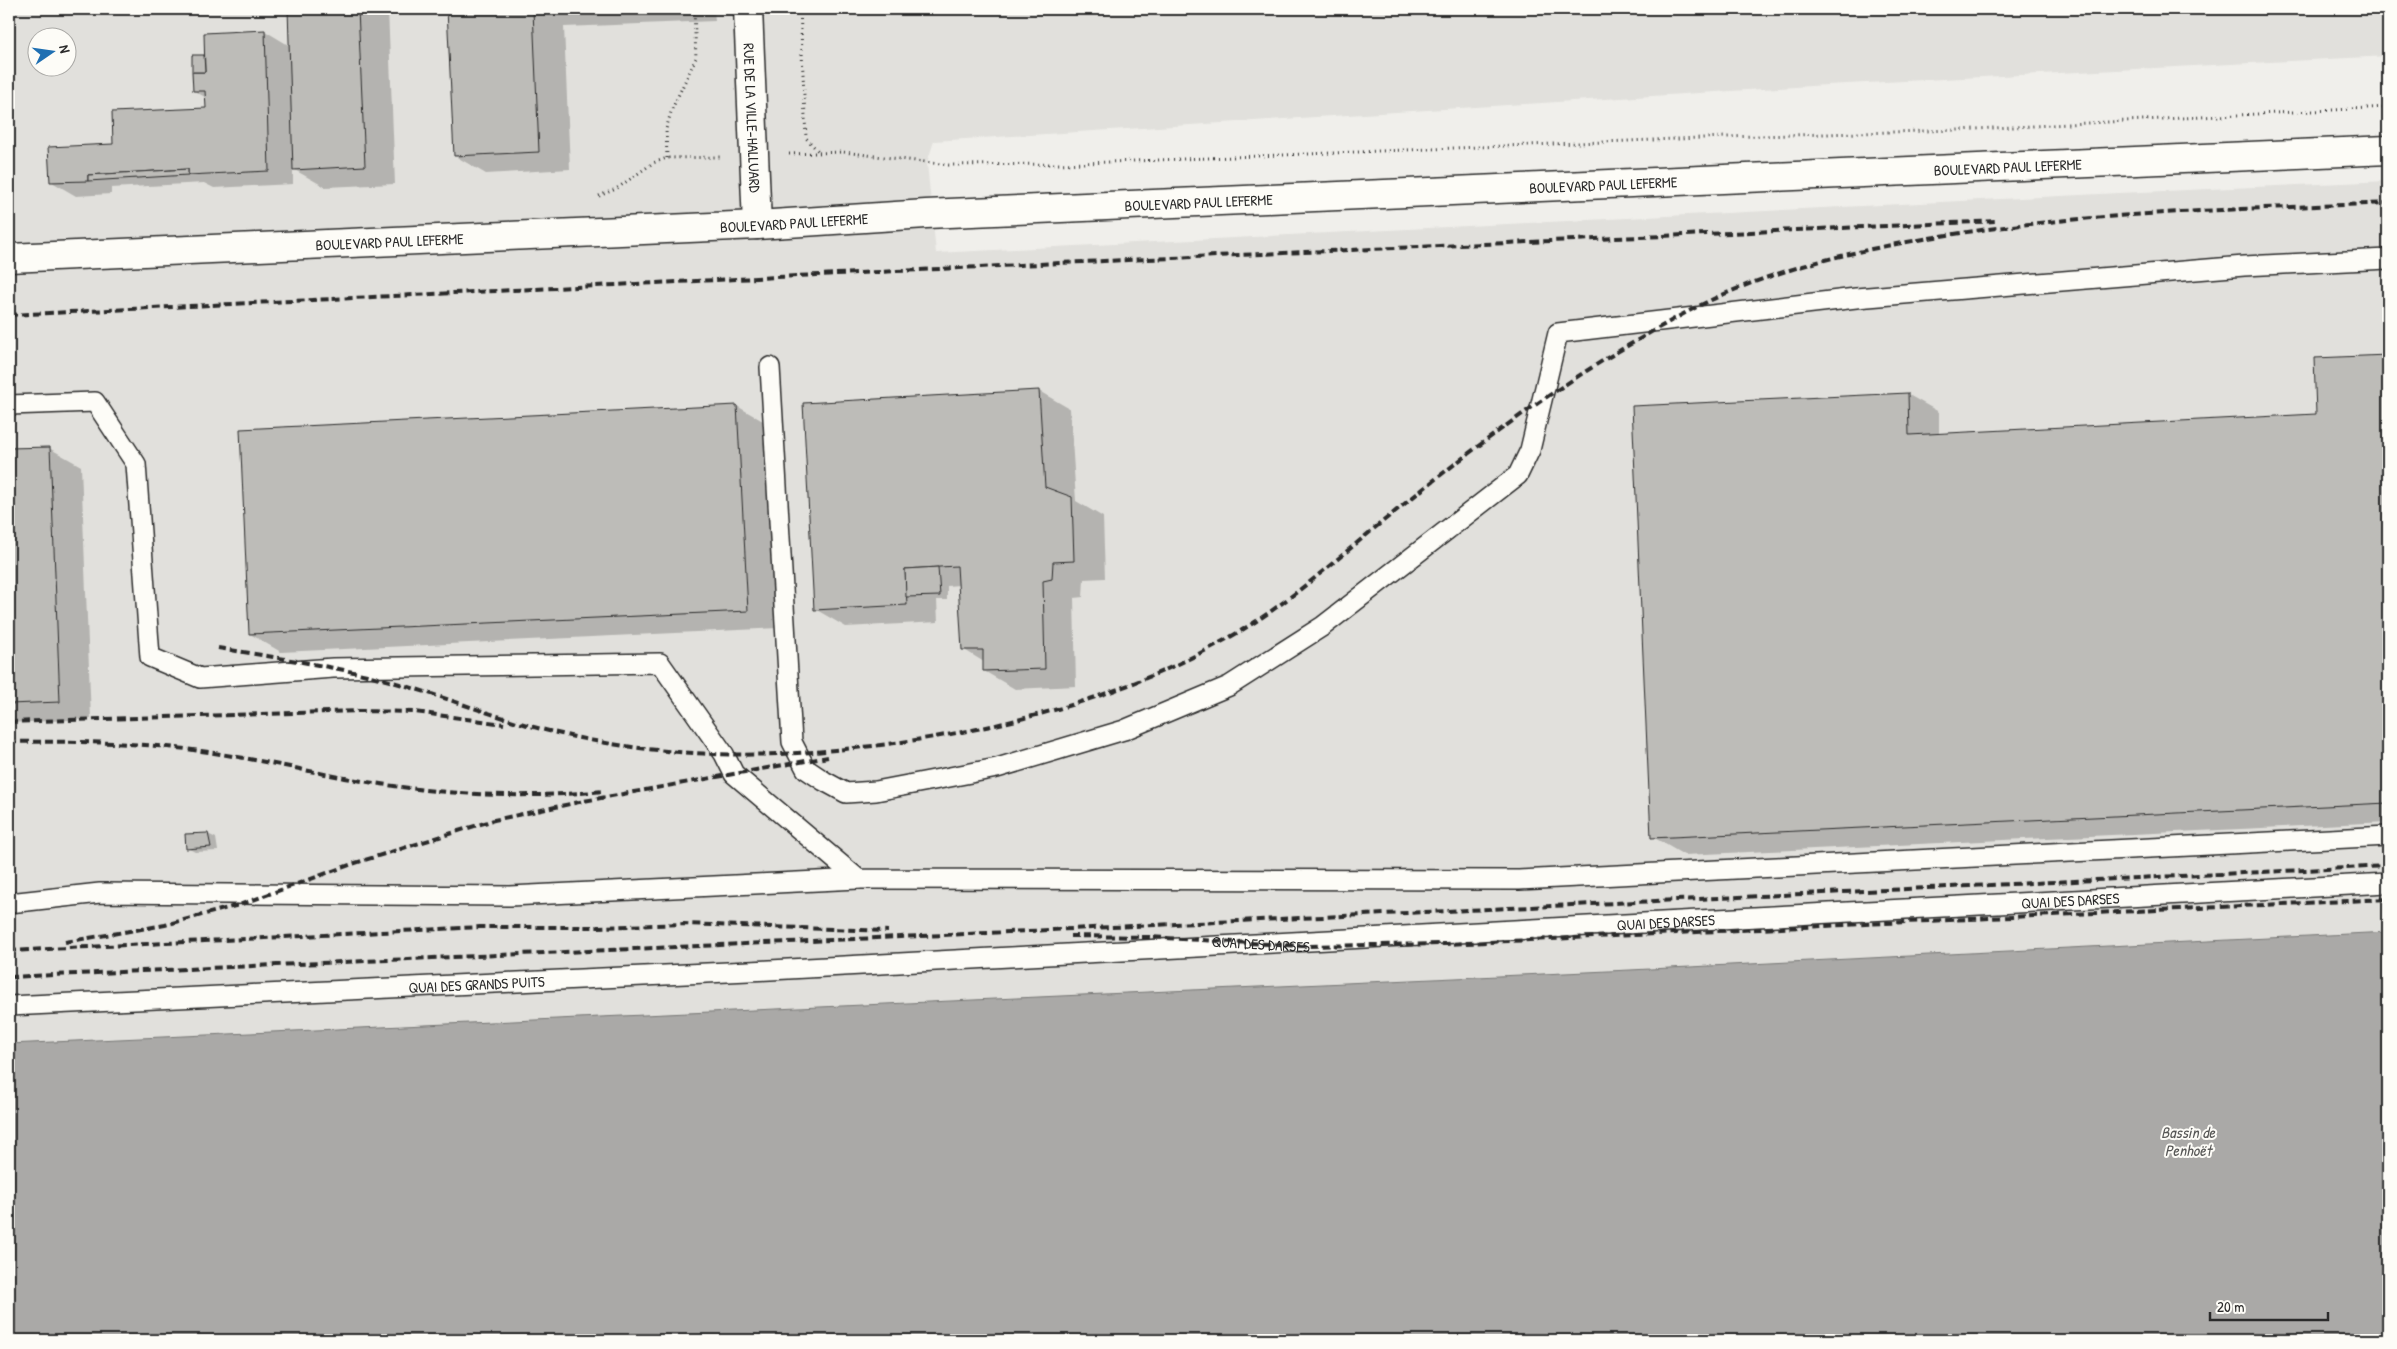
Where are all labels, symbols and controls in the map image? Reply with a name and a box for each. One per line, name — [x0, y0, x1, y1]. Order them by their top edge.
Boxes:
north arrow — [28, 28, 78, 78]
text: N — [55, 43, 75, 55]
street label: RUE DE LA VILLE-HALLUARD — [739, 43, 766, 194]
street label: BOULEVARD PAUL LEFERME — [1933, 153, 2083, 180]
street label: BOULEVARD PAUL LEFERME — [1529, 171, 1678, 198]
street label: BOULEVARD PAUL LEFERME — [1124, 188, 1274, 216]
street label: BOULEVARD PAUL LEFERME — [720, 207, 869, 237]
street label: BOULEVARD PAUL LEFERME — [315, 227, 465, 255]
street label: QUAI DES DARSES — [2021, 887, 2120, 913]
street label: QUAI DES DARSES — [1616, 909, 1716, 935]
street label: QUAI DES DARSES — [1211, 930, 1310, 957]
street label: QUAI DES GRANDS PUITS — [408, 970, 545, 998]
water label: Bassin de Penhoët — [2161, 1121, 2216, 1161]
scale bar — [2210, 1289, 2327, 1321]
text: 20 m — [2217, 1296, 2244, 1317]

